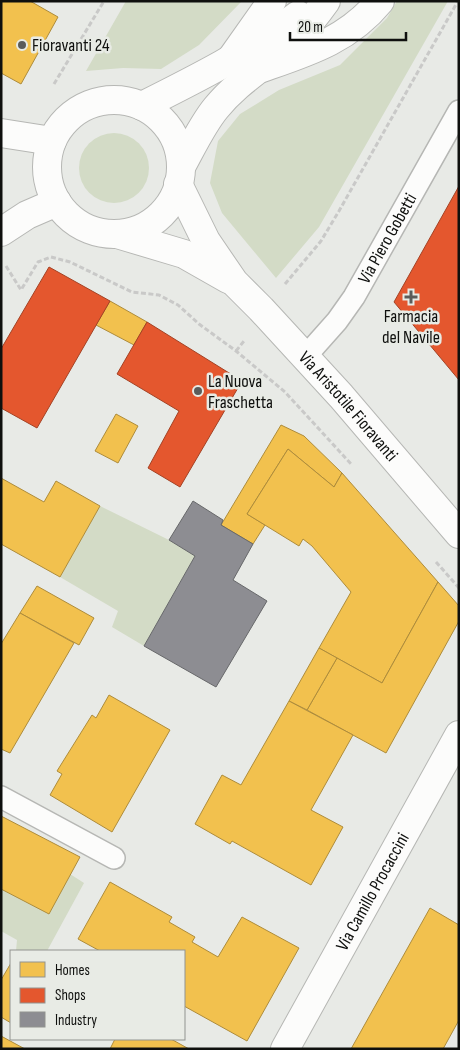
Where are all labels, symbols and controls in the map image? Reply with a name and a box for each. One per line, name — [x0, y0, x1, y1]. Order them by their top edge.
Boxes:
scale bar — [290, 10, 406, 42]
text: 20 m — [298, 18, 323, 37]
place label: Fioravanti 24 — [32, 35, 110, 56]
marker: Fioravanti 24 — [16, 39, 28, 51]
street label: Via Piero Gobetti — [353, 189, 421, 287]
marker: Farmacia del Navile — [405, 291, 417, 303]
place label: Farmacia del Navile — [382, 306, 440, 348]
street label: Via Aristotile Fioravanti — [295, 347, 402, 465]
place label: La Nuova Fraschetta — [208, 371, 273, 413]
marker: La Nuova Fraschetta — [192, 385, 204, 397]
street label: Via Camillo Procaccini — [331, 829, 413, 954]
legend — [10, 950, 185, 1040]
text: Homes — [55, 961, 90, 980]
text: Shops — [55, 986, 86, 1005]
text: Industry — [55, 1011, 97, 1030]

